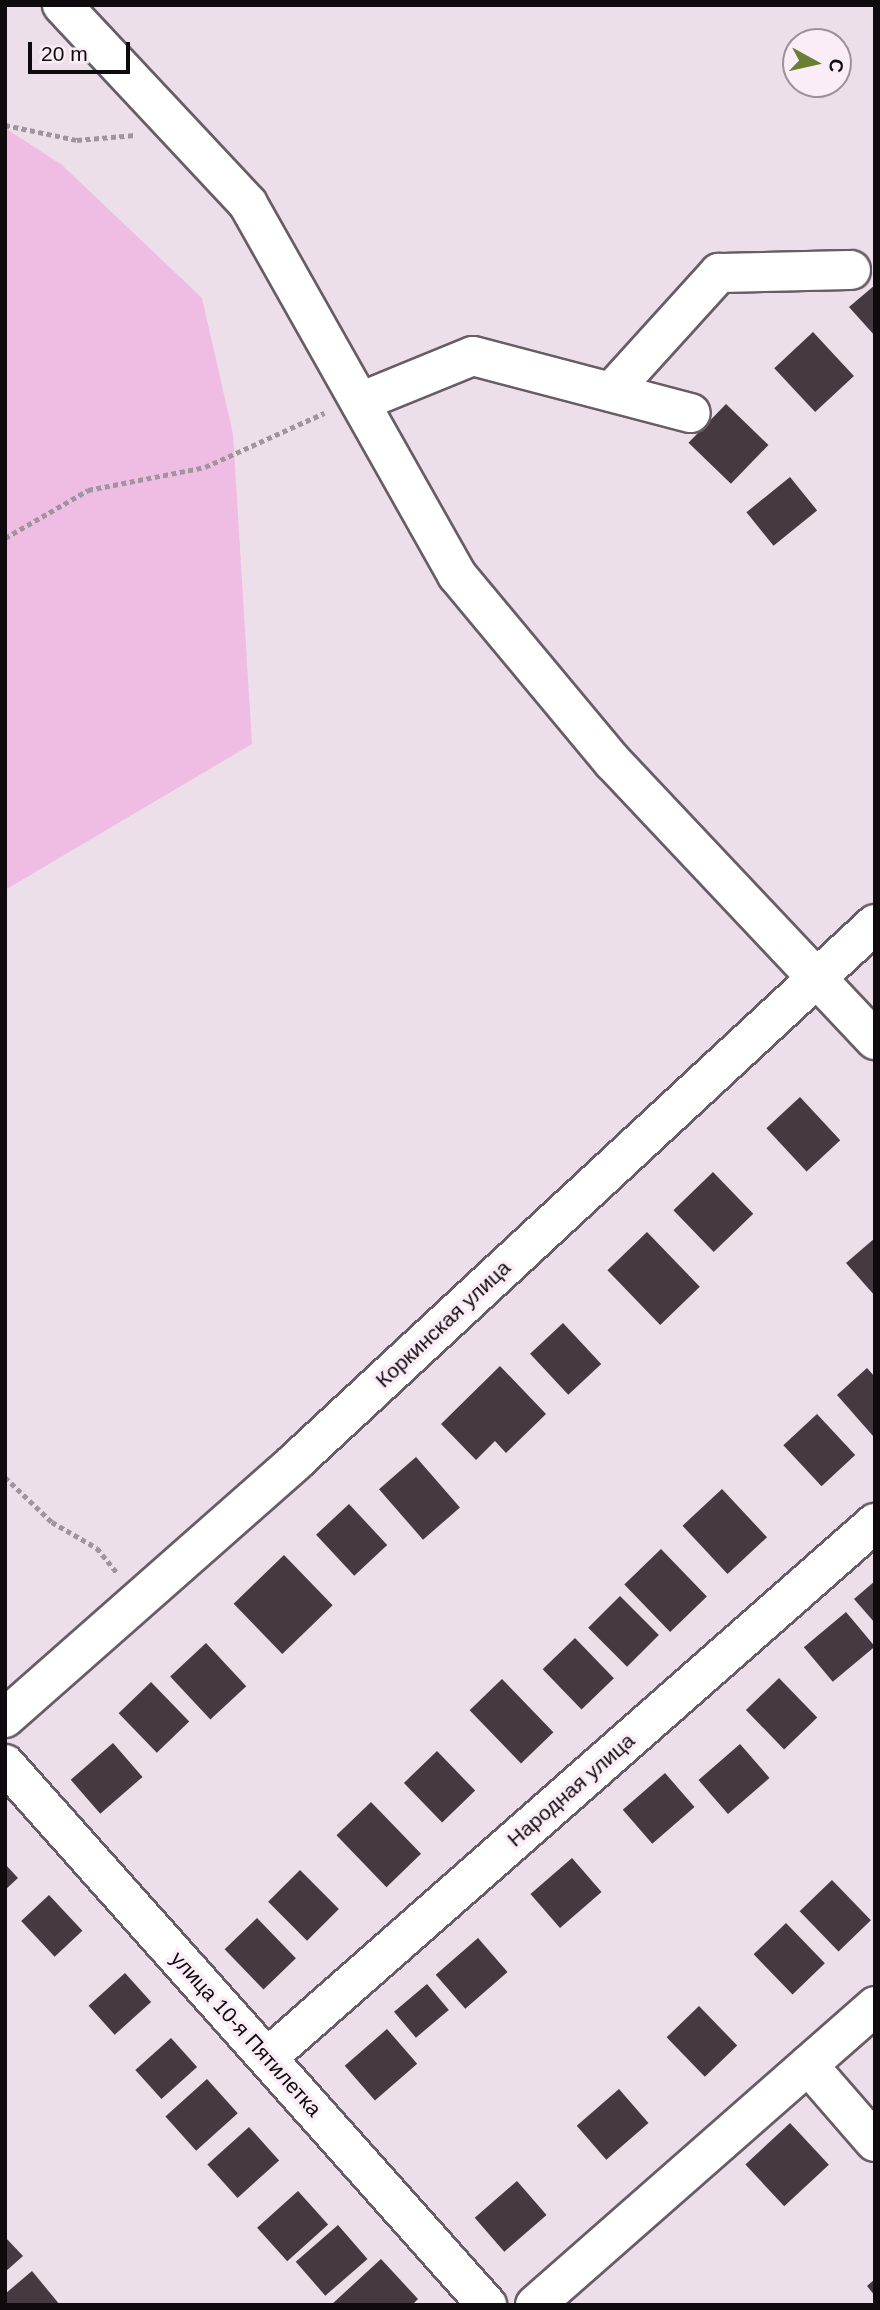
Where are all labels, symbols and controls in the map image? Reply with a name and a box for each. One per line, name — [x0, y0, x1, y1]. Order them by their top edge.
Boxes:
scale bar — [32, 28, 133, 72]
north arrow — [782, 28, 852, 98]
text: 20 m — [41, 42, 88, 65]
text: С — [825, 57, 848, 74]
street label: Коркинская улица — [370, 1255, 516, 1393]
street label: Народная улица — [502, 1728, 640, 1852]
street label: улица 10-я Пятилетка — [165, 1946, 327, 2122]

